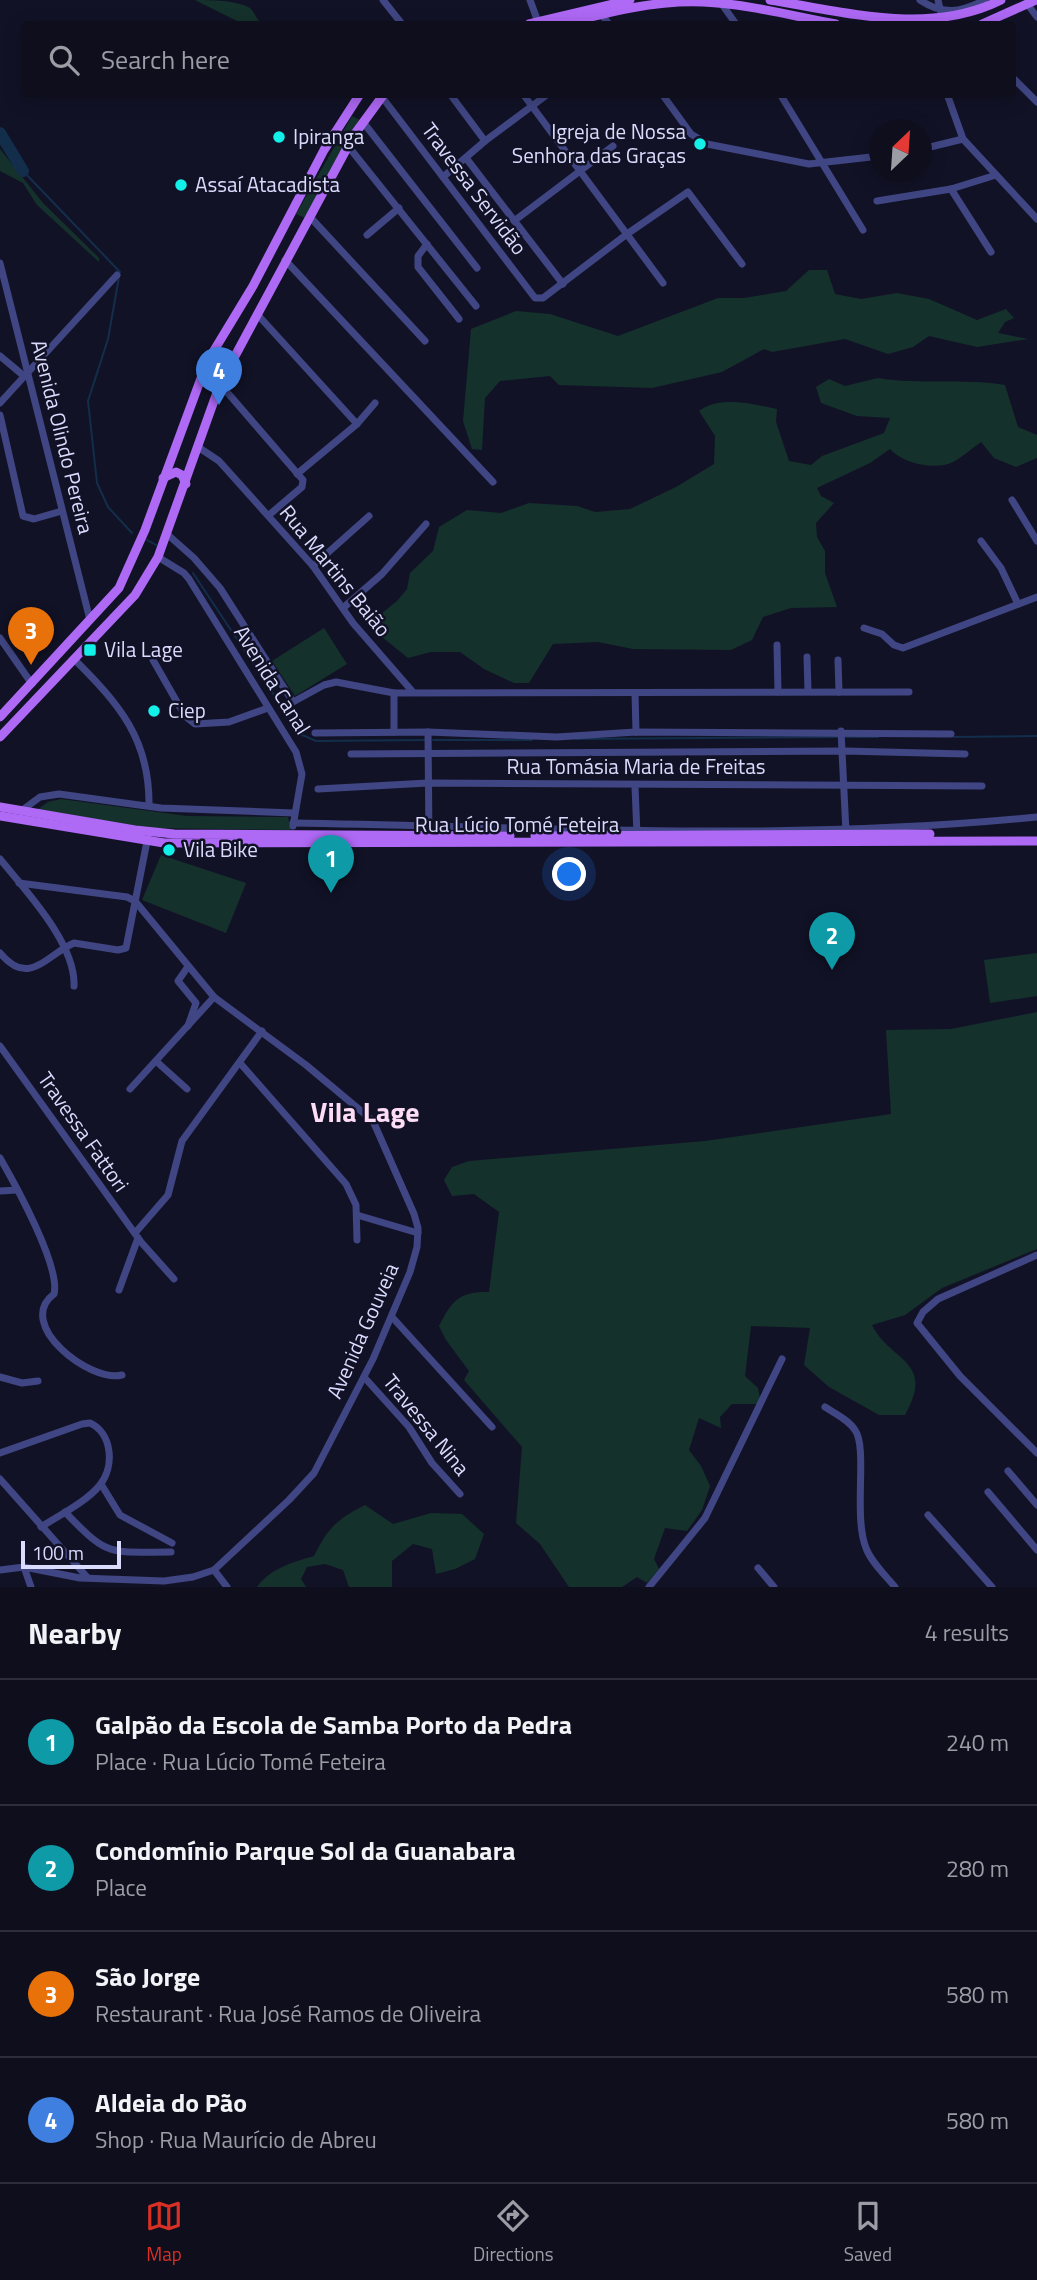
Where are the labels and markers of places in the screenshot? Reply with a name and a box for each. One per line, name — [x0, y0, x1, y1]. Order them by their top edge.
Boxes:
place label: Igreja de Nossa Senhora das Graças — [512, 115, 686, 171]
place label: Ipiranga — [293, 120, 365, 152]
marker: Ipiranga — [271, 129, 287, 145]
marker: Igreja de Nossa Senhora das Graças — [692, 136, 708, 152]
place label: Assaí Atacadista — [195, 168, 340, 200]
marker: Assaí Atacadista — [173, 177, 189, 193]
pin: 4 — [196, 347, 242, 405]
pin: 3 — [8, 607, 54, 665]
place label: Vila Lage — [104, 633, 183, 665]
marker: Vila Lage — [82, 642, 98, 658]
place label: Ciep — [168, 694, 206, 726]
marker: Ciep — [146, 703, 162, 719]
place label: Vila Bike — [183, 833, 258, 865]
pin: 1 — [308, 835, 354, 893]
marker: Vila Bike — [161, 842, 177, 858]
pin: 2 — [809, 912, 855, 970]

